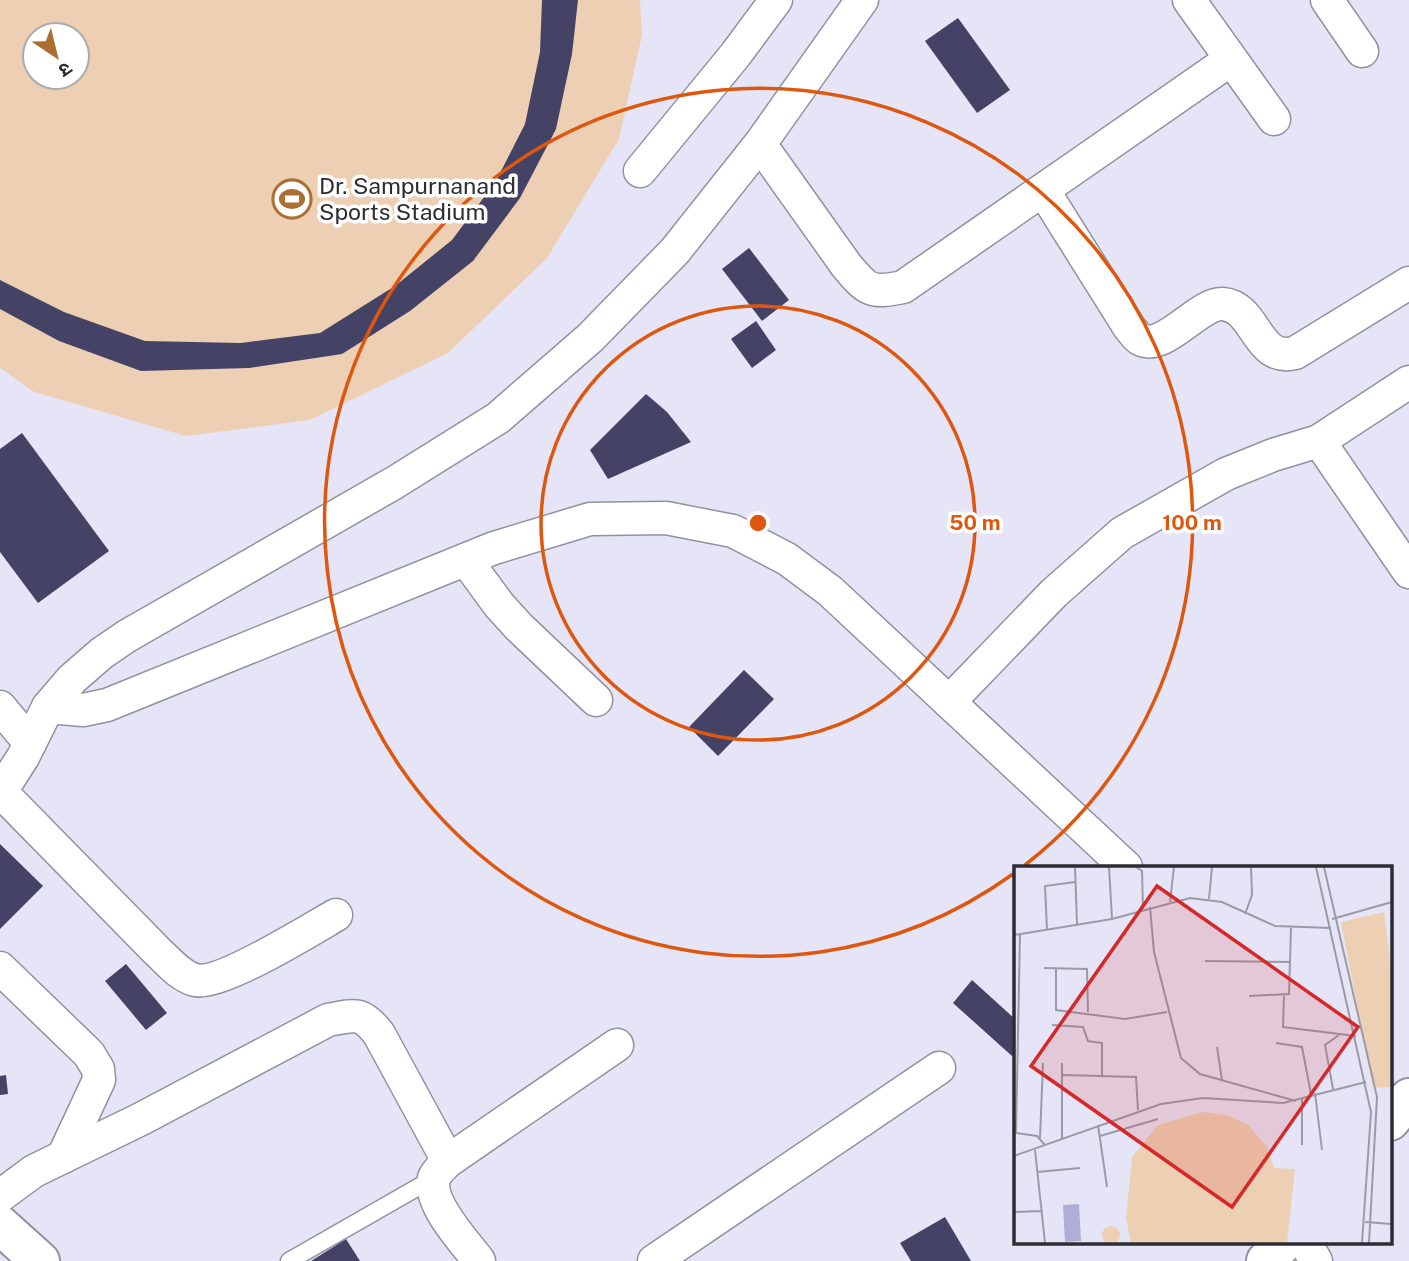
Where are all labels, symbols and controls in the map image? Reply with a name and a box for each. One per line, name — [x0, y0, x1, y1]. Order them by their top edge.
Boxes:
north arrow — [21, 21, 91, 91]
text: उ — [54, 58, 77, 83]
place label: Dr. Sampurnanand Sports Stadium — [319, 172, 516, 225]
sports icon: Dr. Sampurnanand Sports Stadium — [271, 178, 313, 220]
text: 50 m — [949, 510, 1001, 535]
text: 100 m — [1162, 510, 1222, 535]
centre of rings — [746, 511, 770, 535]
inset map — [1014, 866, 1392, 1244]

